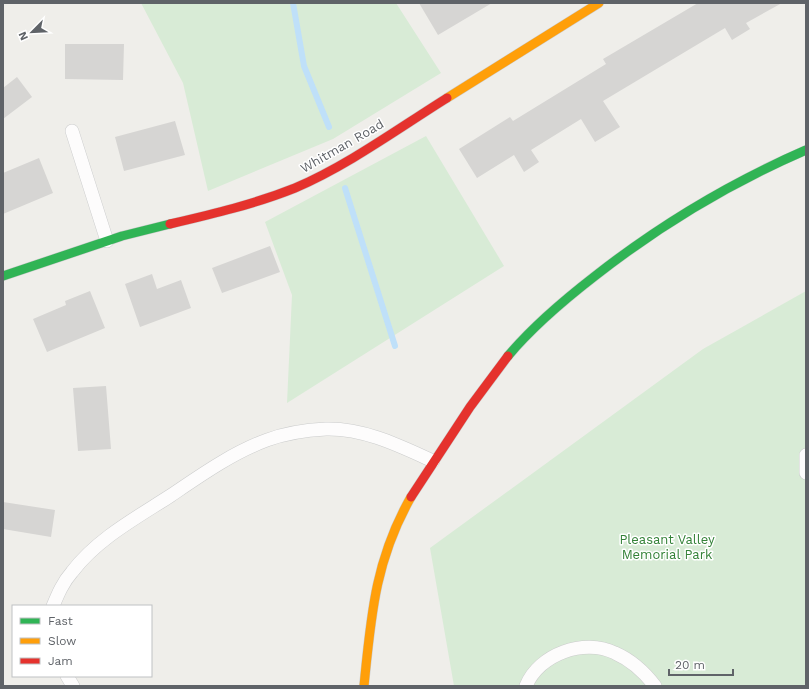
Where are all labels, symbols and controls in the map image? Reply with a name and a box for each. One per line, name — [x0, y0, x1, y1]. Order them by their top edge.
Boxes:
north arrow — [12, 12, 52, 52]
text: N — [16, 29, 31, 42]
street label: Whitman Road — [298, 116, 386, 176]
park label: Pleasant Valley Memorial Park — [619, 532, 715, 562]
legend — [12, 605, 152, 677]
text: Fast — [48, 614, 73, 628]
text: Slow — [48, 634, 76, 648]
scale bar — [669, 651, 733, 677]
text: Jam — [48, 654, 73, 668]
text: 20 m — [675, 658, 705, 672]

